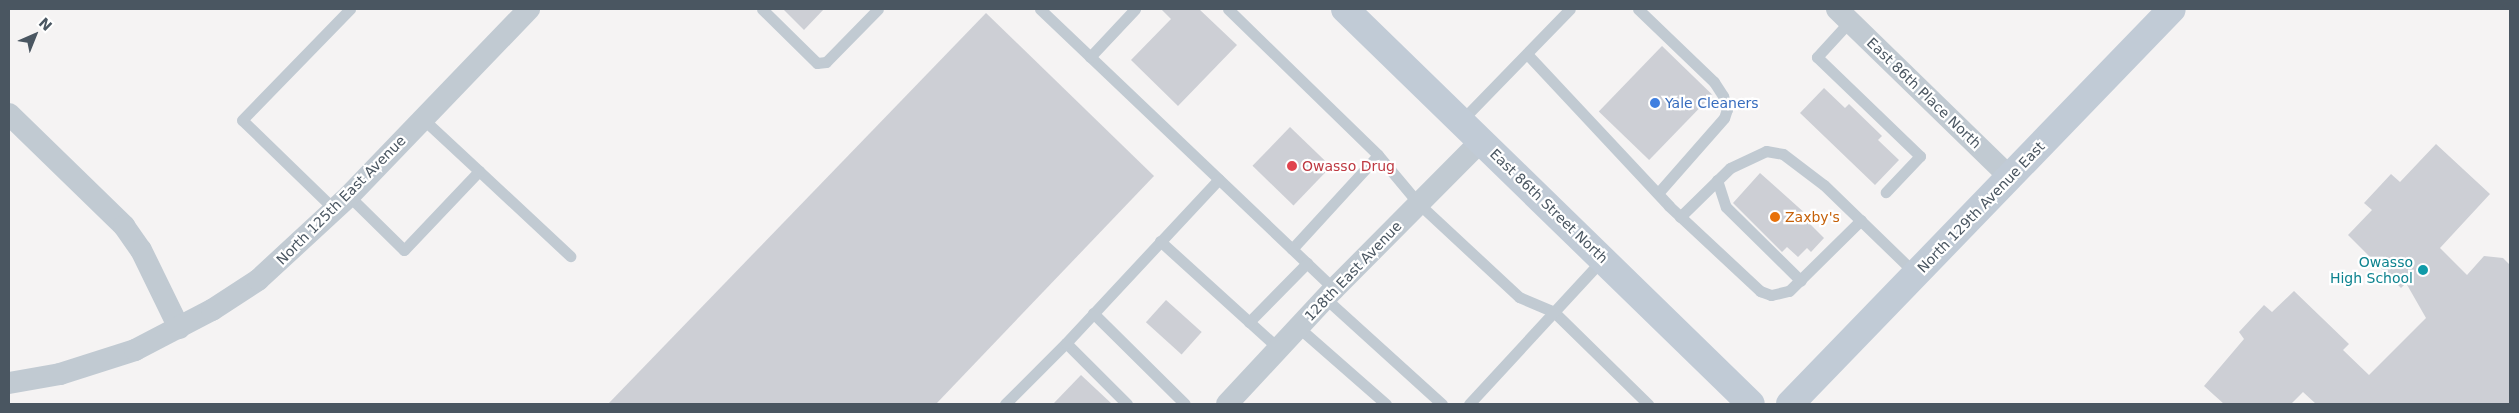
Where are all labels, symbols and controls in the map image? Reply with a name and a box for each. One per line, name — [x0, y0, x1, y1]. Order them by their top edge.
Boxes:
north arrow — [10, 10, 60, 60]
text: N — [36, 14, 55, 34]
street label: East 86th Place North — [1863, 34, 1985, 152]
place label: Yale Cleaners — [1665, 95, 1759, 111]
marker: Yale Cleaners — [1649, 97, 1661, 109]
street label: North 125th East Avenue — [273, 132, 409, 268]
street label: North 129th Avenue East — [1914, 138, 2048, 276]
street label: East 86th Street North — [1487, 145, 1611, 267]
place label: Owasso Drug — [1302, 158, 1395, 174]
marker: Owasso Drug — [1286, 160, 1298, 172]
place label: Zaxby's — [1785, 209, 1840, 225]
marker: Zaxby's — [1769, 211, 1781, 223]
street label: 128th East Avenue — [1301, 218, 1405, 324]
place label: Owasso High School — [2330, 254, 2413, 286]
marker: Owasso High School — [2417, 264, 2429, 276]

